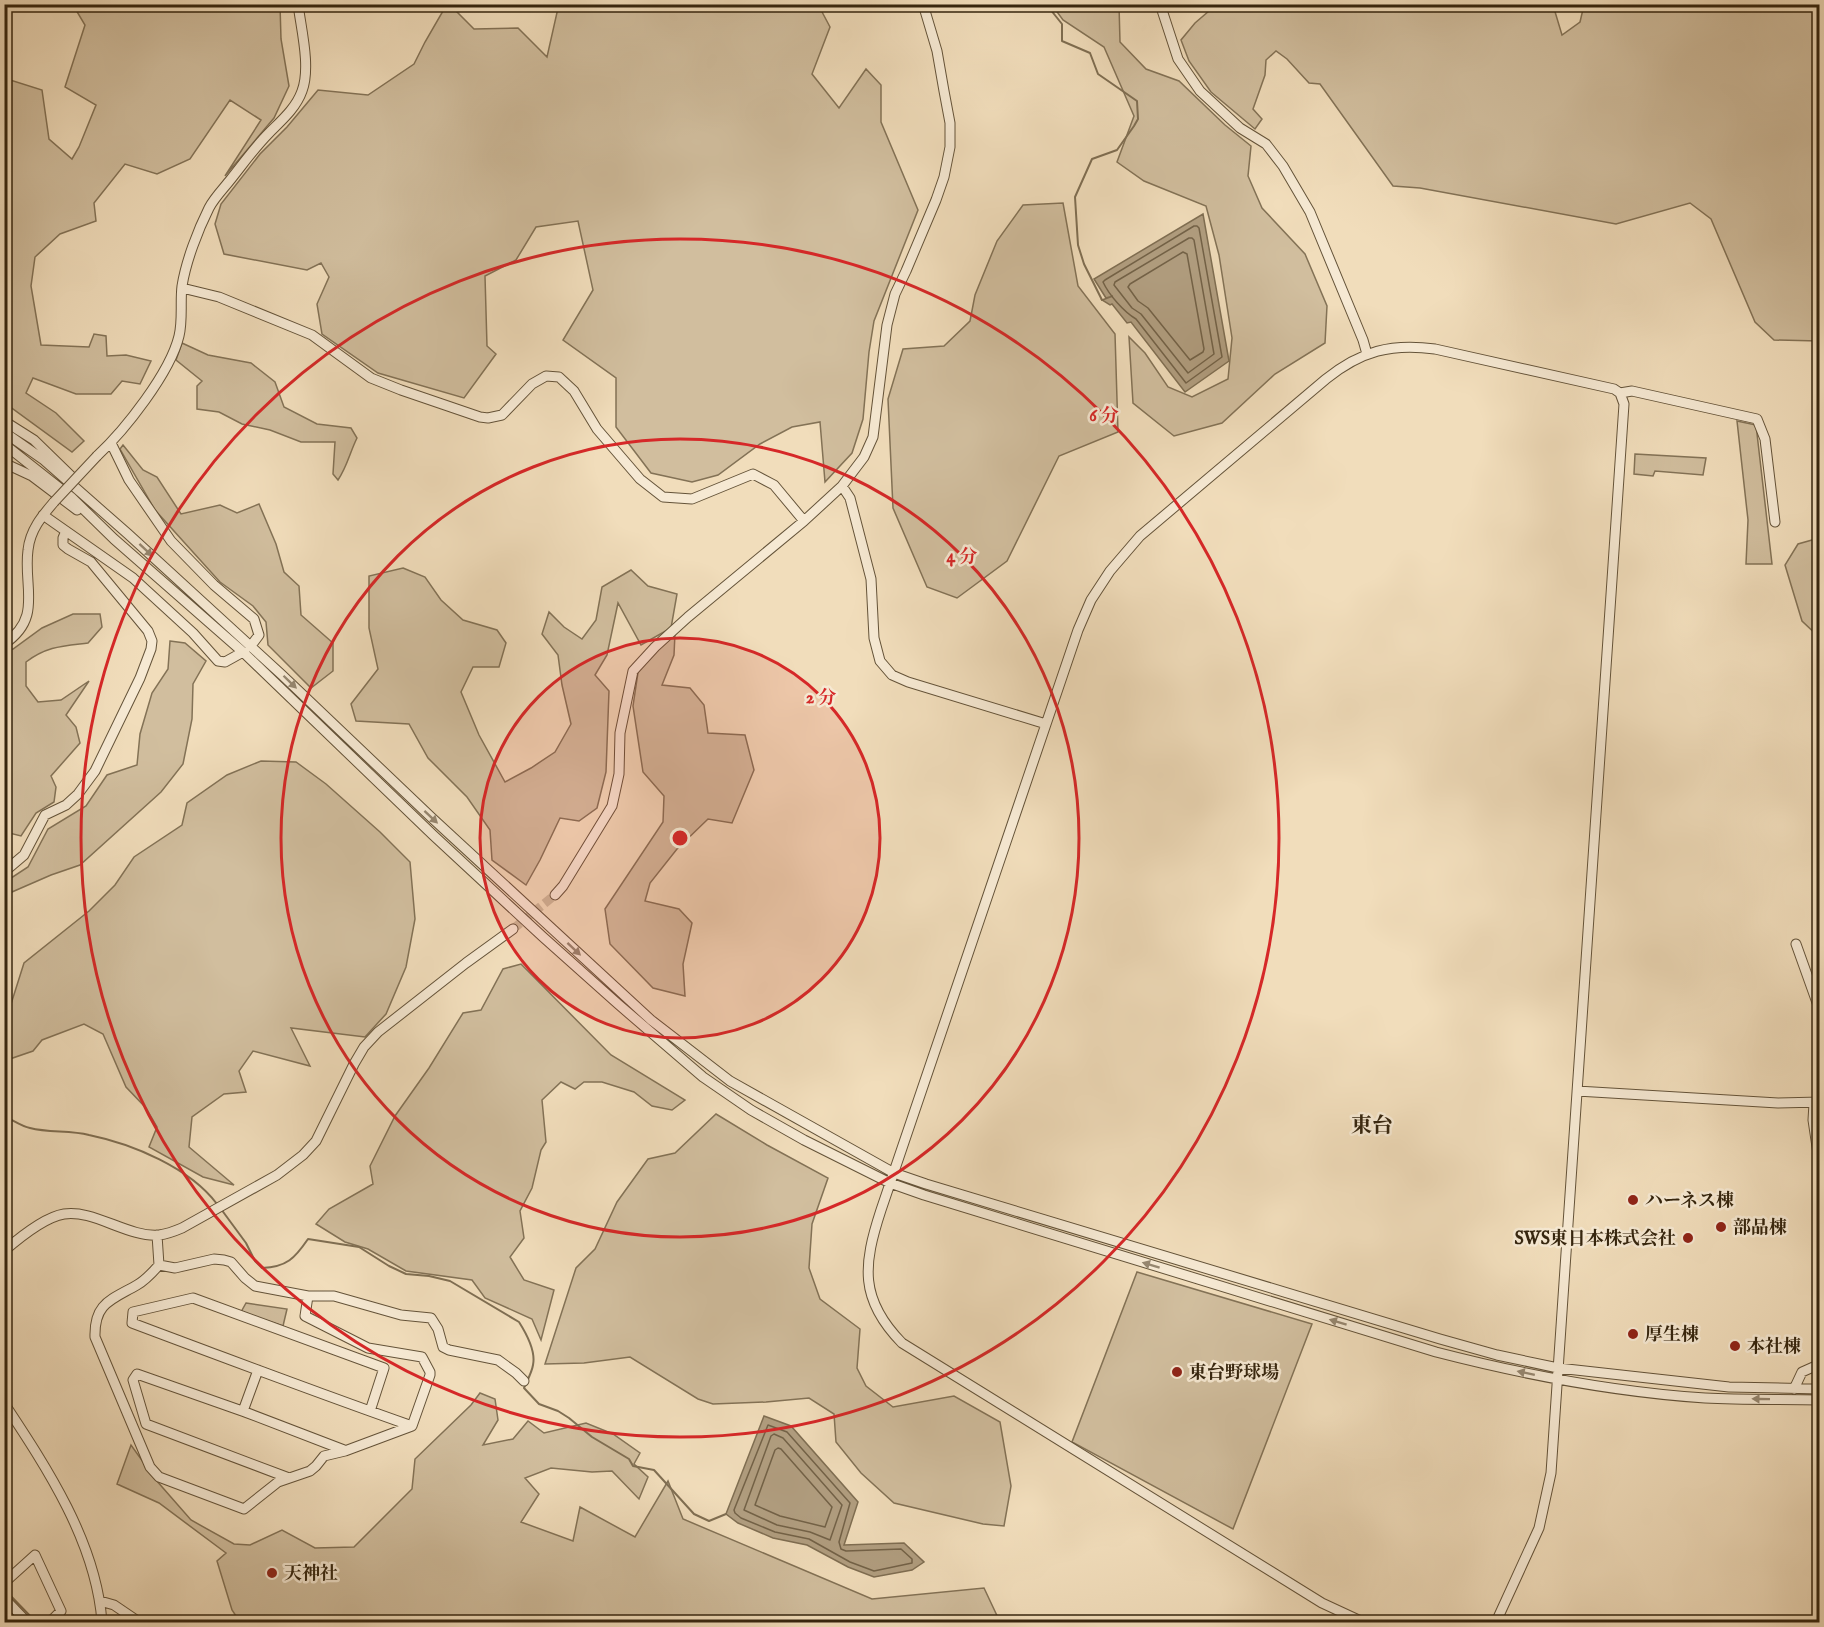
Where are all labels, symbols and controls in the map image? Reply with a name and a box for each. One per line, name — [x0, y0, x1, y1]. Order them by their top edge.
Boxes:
text: 6 分 — [1089, 405, 1119, 428]
one-way arrow — [139, 543, 153, 557]
text: 4 分 — [947, 546, 977, 569]
one-way arrow — [282, 675, 297, 689]
text: 2 分 — [806, 687, 836, 710]
one-way arrow — [423, 810, 438, 824]
centre of rings — [670, 828, 690, 848]
one-way arrow — [567, 941, 581, 955]
district label: 東台 — [1351, 1113, 1393, 1140]
place label: ハーネス棟 — [1645, 1190, 1734, 1213]
marker: ハーネス棟 — [1626, 1193, 1640, 1207]
place label: 部品棟 — [1733, 1217, 1787, 1240]
marker: 部品棟 — [1714, 1220, 1728, 1234]
place label: SWS東日本株式会社 — [1514, 1228, 1676, 1251]
marker: SWS東日本株式会社 — [1681, 1231, 1695, 1245]
one-way arrow — [1142, 1260, 1160, 1269]
one-way arrow — [1329, 1317, 1347, 1326]
place label: 厚生棟 — [1645, 1324, 1699, 1347]
marker: 厚生棟 — [1626, 1327, 1640, 1341]
place label: 本社棟 — [1747, 1336, 1801, 1359]
marker: 本社棟 — [1728, 1339, 1742, 1353]
place label: 東台野球場 — [1189, 1362, 1279, 1385]
marker: 東台野球場 — [1170, 1365, 1184, 1379]
one-way arrow — [1517, 1368, 1535, 1378]
one-way arrow — [1752, 1394, 1771, 1404]
place label: 天神社 — [284, 1563, 338, 1586]
marker: 天神社 — [265, 1566, 279, 1580]

